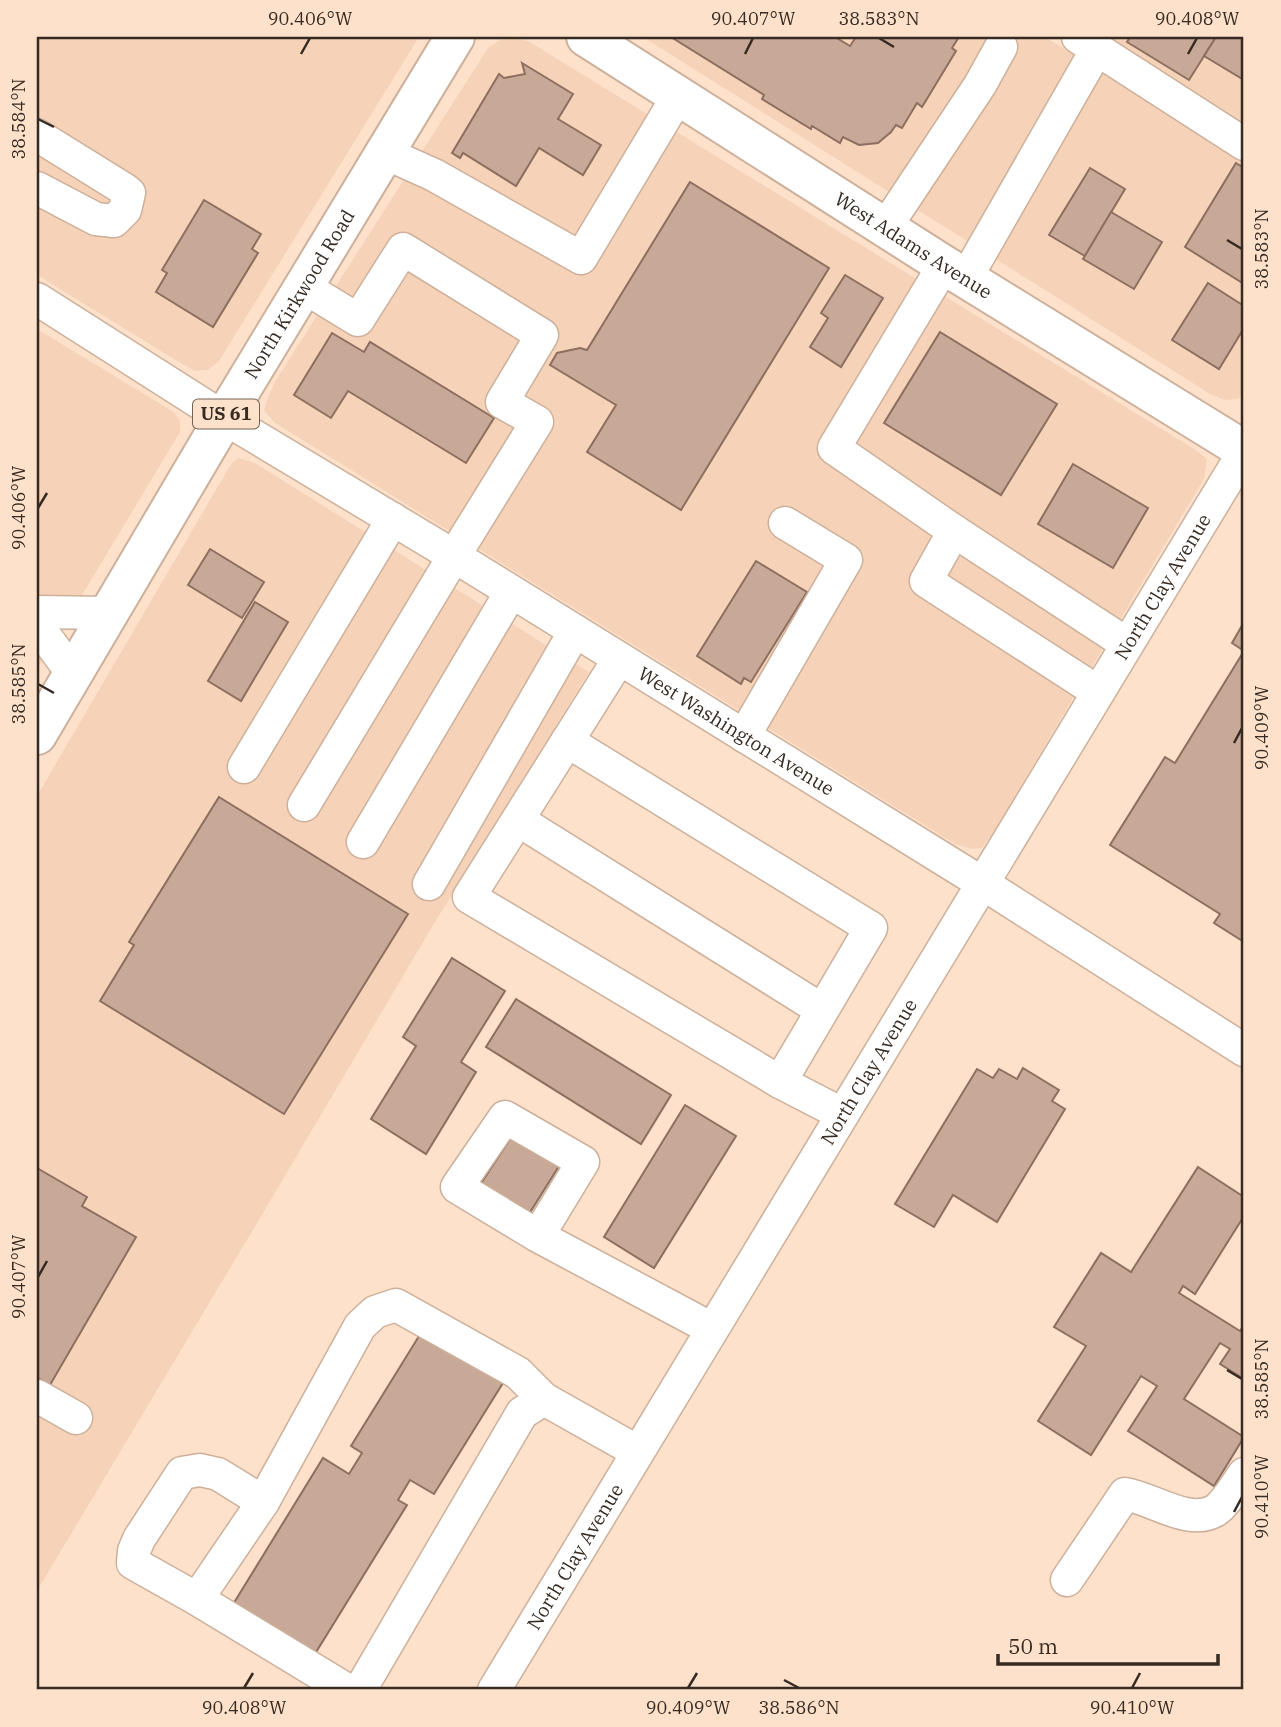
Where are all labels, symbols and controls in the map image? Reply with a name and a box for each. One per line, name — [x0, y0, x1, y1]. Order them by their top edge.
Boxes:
text: 90.406°W — [268, 7, 353, 30]
text: 90.407°W — [711, 7, 796, 30]
text: 38.583°N — [838, 7, 920, 30]
text: 90.408°W — [1155, 7, 1240, 30]
text: 38.584°N — [7, 78, 30, 160]
street label: West Adams Avenue — [830, 187, 997, 304]
street label: North Kirkwood Road — [239, 205, 360, 383]
text: 38.583°N — [1250, 208, 1273, 290]
road number: US 61 — [193, 400, 259, 428]
text: 90.406°W — [7, 465, 30, 550]
street label: North Clay Avenue — [1109, 509, 1216, 664]
text: 38.585°N — [7, 643, 30, 725]
street label: West Washington Avenue — [634, 661, 839, 801]
text: 90.409°W — [1250, 685, 1273, 770]
street label: North Clay Avenue — [815, 994, 922, 1149]
text: 90.407°W — [7, 1234, 30, 1319]
text: 38.585°N — [1250, 1338, 1273, 1420]
text: 90.410°W — [1250, 1454, 1273, 1539]
street label: North Clay Avenue — [521, 1479, 628, 1634]
scale bar — [998, 1622, 1218, 1666]
text: 50 m — [1008, 1632, 1058, 1660]
text: 90.408°W — [202, 1696, 287, 1719]
text: 90.409°W — [646, 1696, 731, 1719]
text: 38.586°N — [758, 1696, 840, 1719]
text: 90.410°W — [1090, 1696, 1175, 1719]

